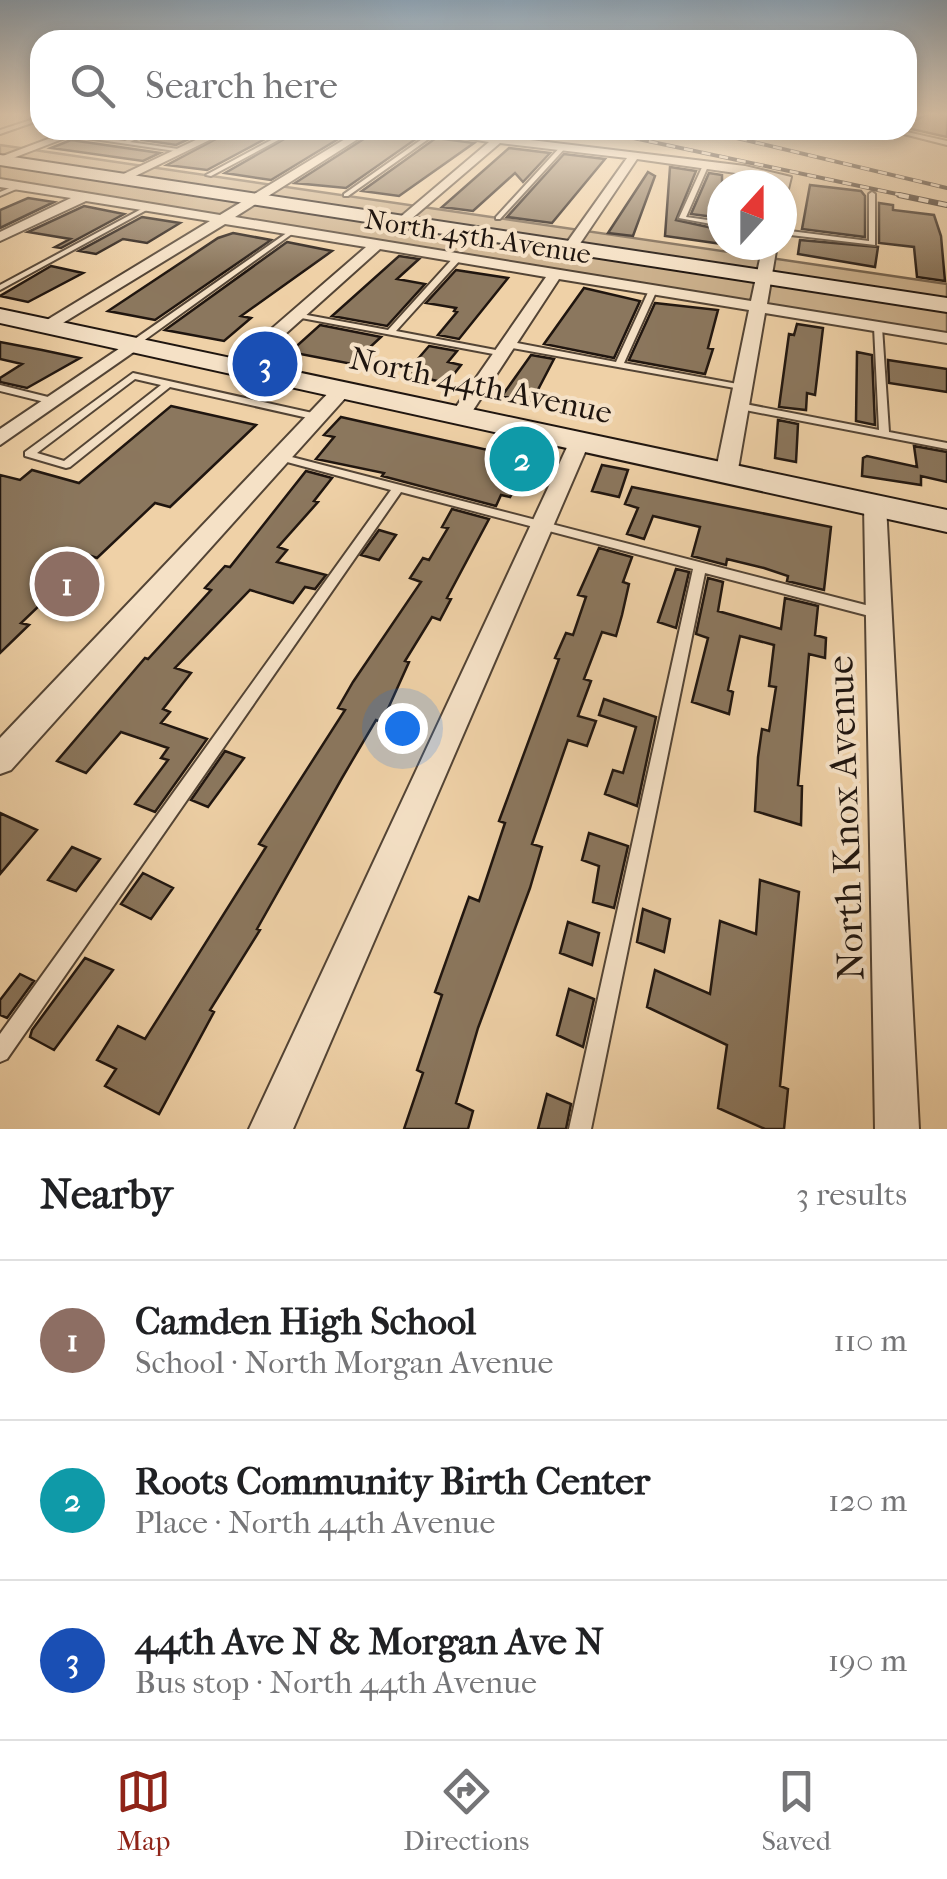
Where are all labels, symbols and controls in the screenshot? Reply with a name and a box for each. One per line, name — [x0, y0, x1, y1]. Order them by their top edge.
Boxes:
search box — [30, 30, 917, 140]
icon: search — [65, 58, 120, 113]
text: Search here — [145, 63, 338, 108]
north arrow — [707, 170, 797, 260]
street label: North 45th Avenue — [362, 202, 593, 271]
pin: 3 — [232, 326, 298, 402]
street label: North 44th Avenue — [346, 340, 616, 431]
pin: 2 — [490, 422, 554, 496]
pin: 1 — [34, 546, 100, 622]
street label: North Knox Avenue — [817, 655, 874, 981]
your location — [377, 703, 428, 754]
text: Nearby — [40, 1170, 172, 1219]
text: 3 results — [796, 1176, 907, 1213]
text: Camden High School — [135, 1299, 476, 1344]
text: 1 — [67, 1322, 78, 1359]
text: 110 m — [833, 1322, 907, 1359]
text: School · North Morgan Avenue — [135, 1344, 553, 1381]
text: Roots Community Birth Center — [135, 1459, 650, 1504]
text: 2 — [64, 1482, 81, 1519]
text: 120 m — [828, 1482, 907, 1519]
text: Place · North 44th Avenue — [135, 1504, 495, 1541]
text: 44th Ave N & Morgan Ave N — [135, 1619, 604, 1664]
text: 3 — [66, 1642, 79, 1679]
text: 190 m — [828, 1642, 907, 1679]
text: Bus stop · North 44th Avenue — [135, 1664, 537, 1701]
tab: Map — [116, 1764, 171, 1857]
tab: Directions — [403, 1764, 529, 1857]
tab: Saved — [761, 1764, 831, 1857]

